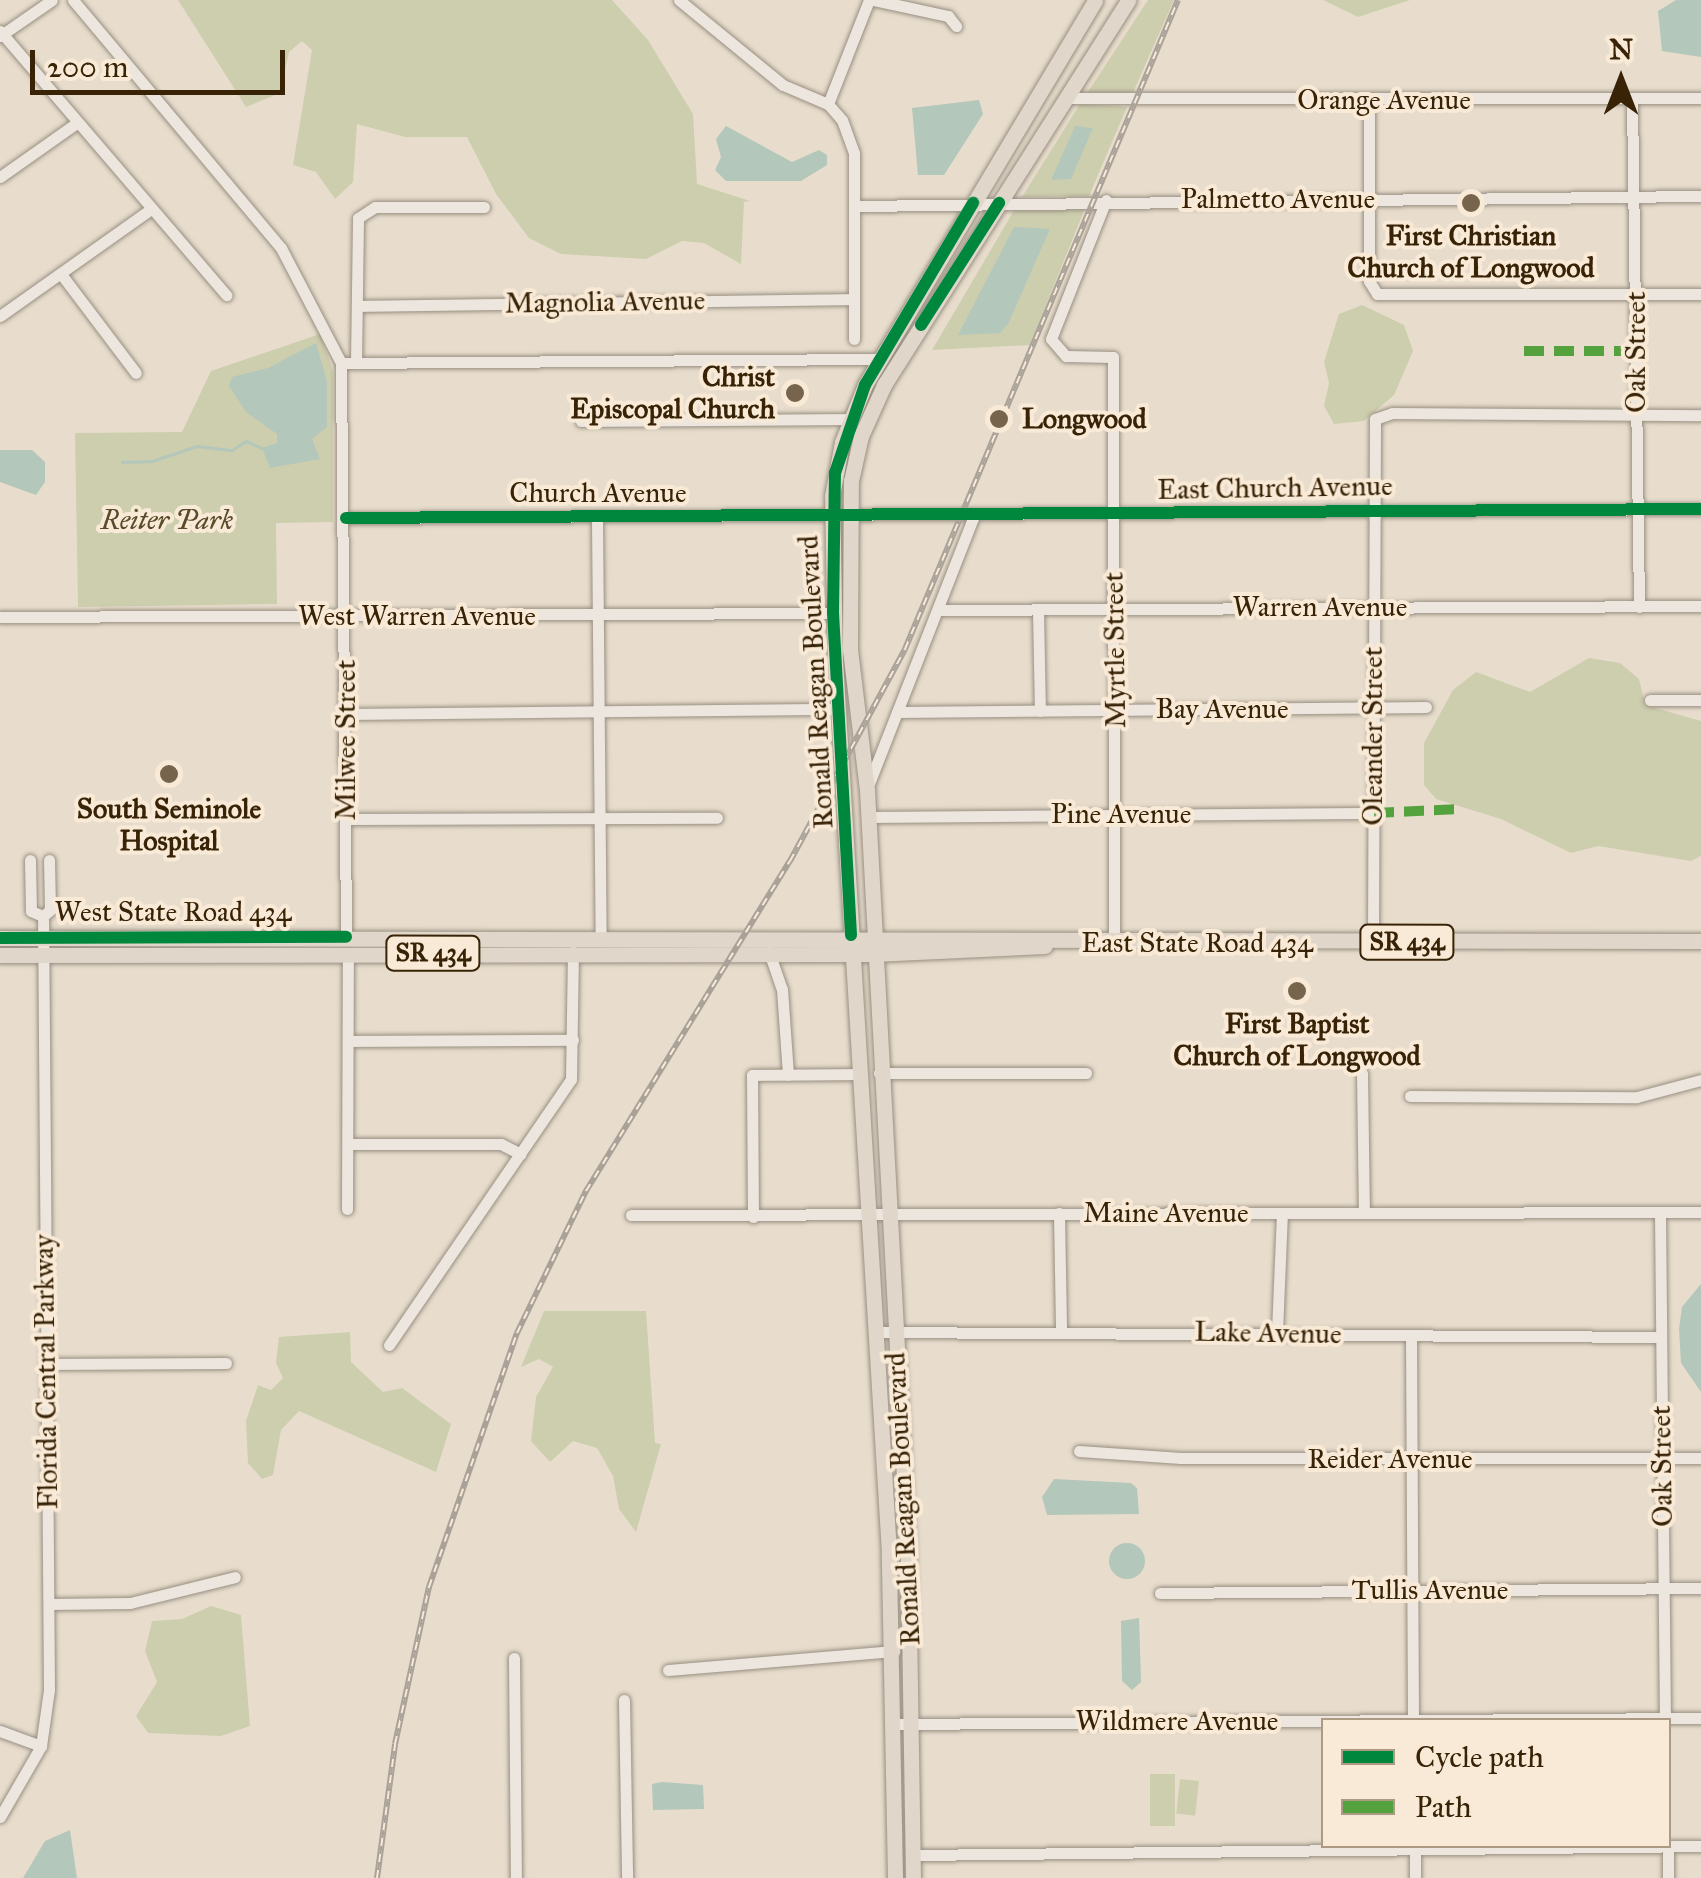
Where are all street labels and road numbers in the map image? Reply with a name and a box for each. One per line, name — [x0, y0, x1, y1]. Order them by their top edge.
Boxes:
street label: Orange Avenue — [1297, 83, 1471, 117]
street label: Palmetto Avenue — [1181, 182, 1375, 216]
street label: Magnolia Avenue — [505, 283, 705, 321]
street label: Oak Street — [1619, 291, 1653, 413]
street label: East Church Avenue — [1157, 469, 1393, 507]
street label: Church Avenue — [509, 476, 687, 510]
street label: Ronald Reagan Boulevard — [792, 534, 840, 830]
street label: Myrtle Street — [1097, 572, 1133, 728]
street label: Warren Avenue — [1233, 590, 1407, 624]
street label: West Warren Avenue — [298, 599, 536, 633]
street label: Oleander Street — [1356, 646, 1390, 826]
street label: Milwee Street — [329, 660, 363, 820]
street label: Bay Avenue — [1155, 692, 1289, 726]
street label: Pine Avenue — [1051, 797, 1191, 831]
street label: West State Road 434 — [55, 895, 291, 929]
road number: SR 434 — [1357, 922, 1457, 962]
street label: East State Road 434 — [1081, 926, 1313, 960]
road number: SR 434 — [383, 933, 483, 973]
street label: Maine Avenue — [1083, 1196, 1249, 1230]
street label: Florida Central Parkway — [27, 1234, 65, 1510]
street label: Lake Avenue — [1194, 1315, 1342, 1351]
street label: Ronald Reagan Boulevard — [879, 1351, 927, 1647]
street label: Oak Street — [1644, 1405, 1680, 1527]
street label: Reider Avenue — [1307, 1442, 1473, 1476]
street label: Tullis Avenue — [1352, 1573, 1508, 1607]
street label: Wildmere Avenue — [1076, 1704, 1278, 1738]

